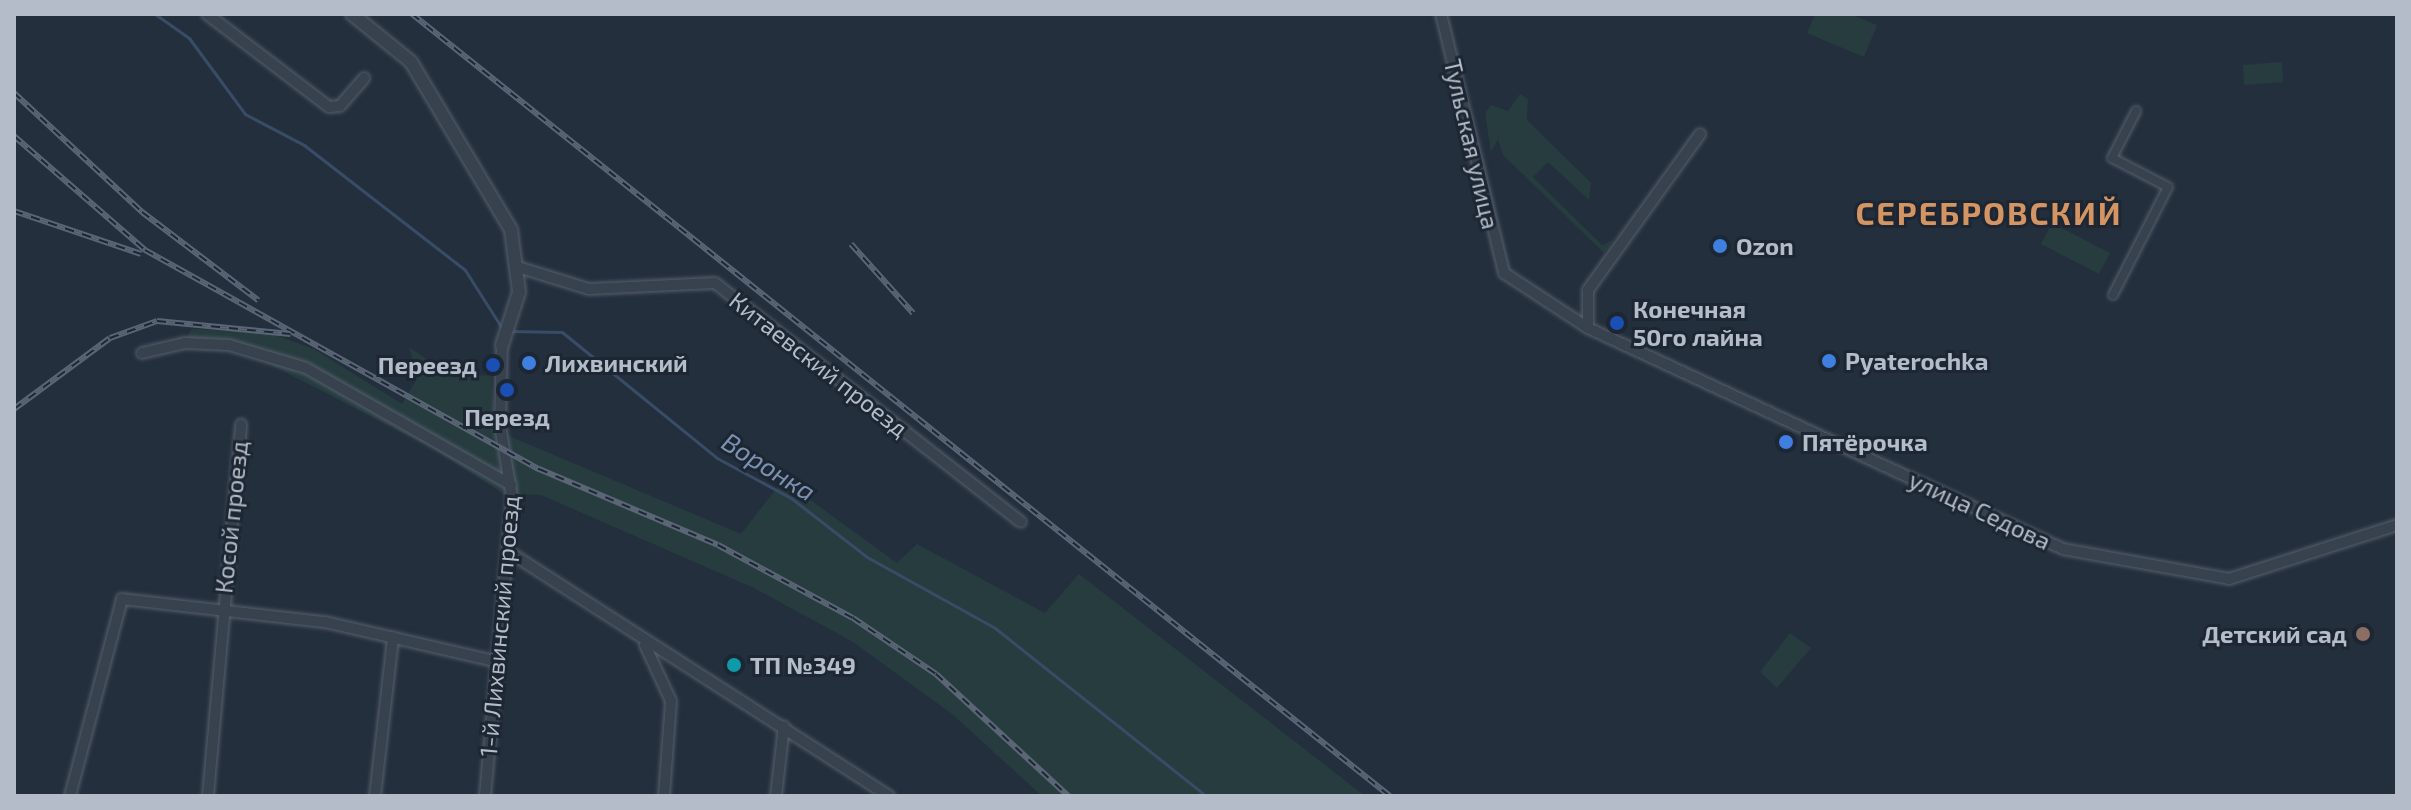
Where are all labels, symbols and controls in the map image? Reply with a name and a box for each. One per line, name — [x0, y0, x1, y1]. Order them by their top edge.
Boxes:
street label: Тульская улица — [1438, 56, 1506, 232]
district label: СЕРЕБРОВСКИЙ — [1855, 193, 2123, 231]
place label: Ozon — [1736, 232, 1794, 260]
marker: Ozon — [1711, 237, 1729, 255]
street label: Китаевский проезд — [724, 285, 914, 443]
place label: Конечная 50го лайна — [1633, 295, 1763, 351]
marker: Конечная 50го лайна — [1608, 314, 1626, 332]
place label: Pyaterochka — [1845, 347, 1988, 375]
place label: Лихвинский — [545, 349, 688, 377]
place label: Переезд — [378, 351, 477, 379]
marker: Pyaterochka — [1820, 352, 1838, 370]
marker: Лихвинский — [520, 354, 538, 372]
marker: Переезд — [484, 356, 502, 374]
marker: Перезд — [498, 381, 516, 399]
place label: Перезд — [464, 403, 550, 431]
water label: Воронка — [716, 425, 822, 507]
place label: Пятёрочка — [1802, 428, 1928, 456]
marker: Пятёрочка — [1777, 433, 1795, 451]
street label: Косой проезд — [209, 439, 253, 595]
street label: улица Седова — [1905, 465, 2055, 555]
street label: 1-й Лихвинский проезд — [473, 494, 525, 758]
place label: Детский сад — [2202, 620, 2347, 648]
marker: Детский сад — [2354, 625, 2372, 643]
place label: ТП №349 — [750, 651, 856, 679]
marker: ТП №349 — [725, 656, 743, 674]

